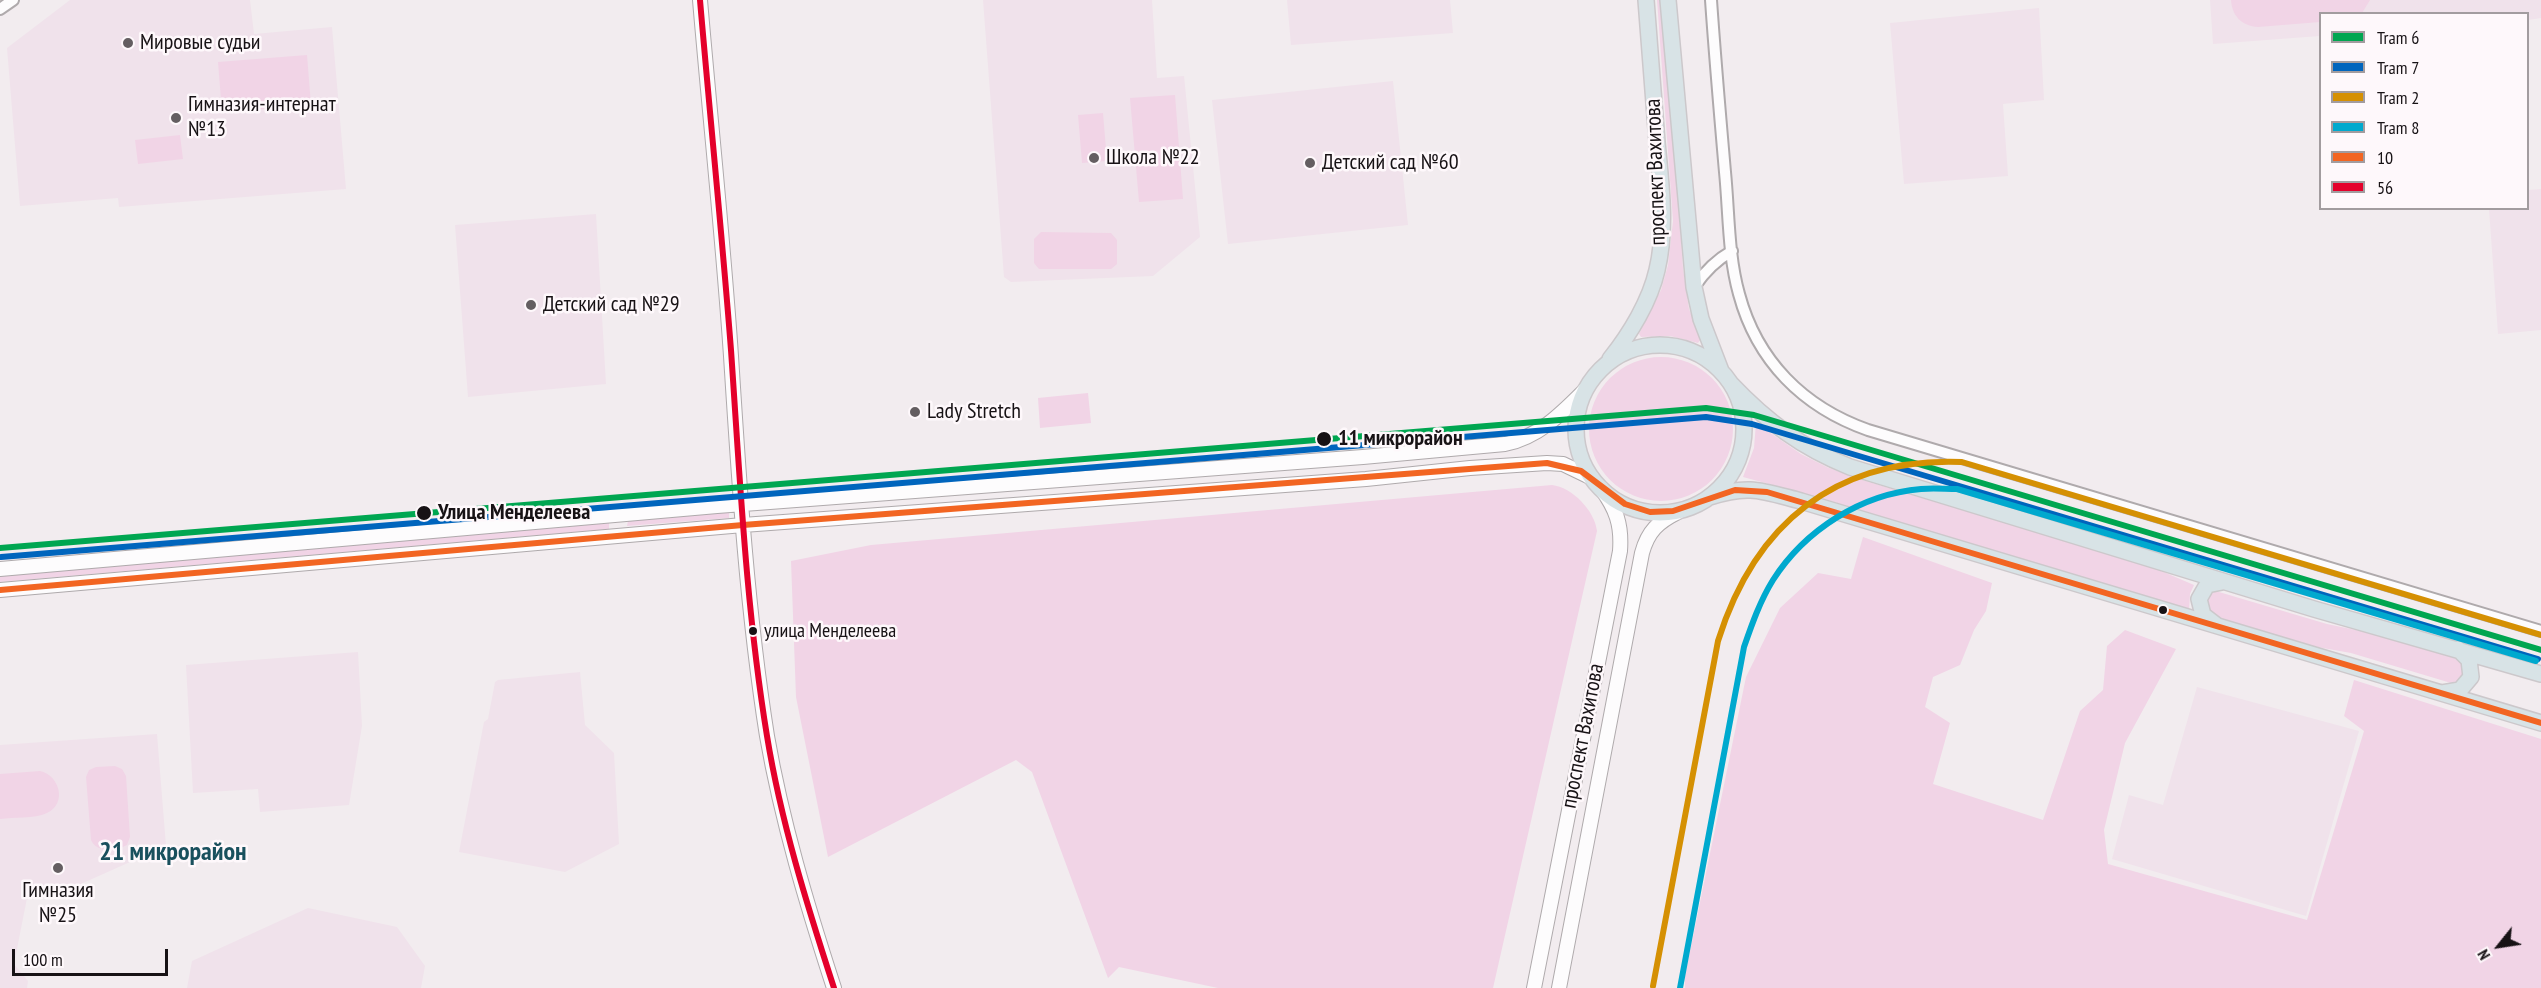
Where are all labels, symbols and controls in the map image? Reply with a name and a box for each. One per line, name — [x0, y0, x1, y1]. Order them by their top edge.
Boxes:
legend — [2319, 12, 2529, 210]
text: Tram 6 — [2377, 26, 2419, 49]
place label: Мировые судьи — [140, 30, 260, 56]
marker: Мировые судьи — [121, 36, 135, 50]
text: Tram 7 — [2377, 56, 2419, 79]
text: Tram 2 — [2377, 86, 2419, 109]
place label: Гимназия-интернат №13 — [188, 92, 336, 144]
street label: проспект Вахитова — [1640, 98, 1672, 246]
marker: Гимназия-интернат №13 — [169, 111, 183, 125]
text: Tram 8 — [2377, 116, 2419, 139]
place label: Школа №22 — [1106, 145, 1200, 171]
text: 10 — [2377, 146, 2393, 169]
place label: Детский сад №60 — [1322, 150, 1459, 176]
marker: Школа №22 — [1087, 151, 1101, 165]
marker: Детский сад №60 — [1303, 156, 1317, 170]
text: 56 — [2377, 176, 2393, 199]
place label: Детский сад №29 — [543, 292, 680, 318]
marker: Детский сад №29 — [524, 298, 538, 312]
place label: Lady Stretch — [927, 399, 1021, 425]
marker: Lady Stretch — [908, 405, 922, 419]
place label: 11 микрорайон — [1338, 426, 1463, 452]
marker: 11 микрорайон — [1315, 430, 1333, 448]
place label: Улица Менделеева — [438, 500, 590, 526]
marker: Улица Менделеева — [415, 504, 433, 522]
unlabelled marker — [2157, 604, 2169, 616]
place label: улица Менделеева — [764, 619, 896, 643]
marker: улица Менделеева — [747, 625, 759, 637]
street label: проспект Вахитова — [1556, 661, 1610, 811]
district label: 21 микрорайон — [99, 837, 247, 869]
marker: Гимназия №25 — [51, 861, 65, 875]
place label: Гимназия №25 — [22, 878, 94, 930]
north arrow — [2469, 916, 2529, 976]
scale bar — [15, 937, 171, 975]
text: N — [2473, 946, 2494, 964]
text: 100 m — [23, 948, 63, 971]

